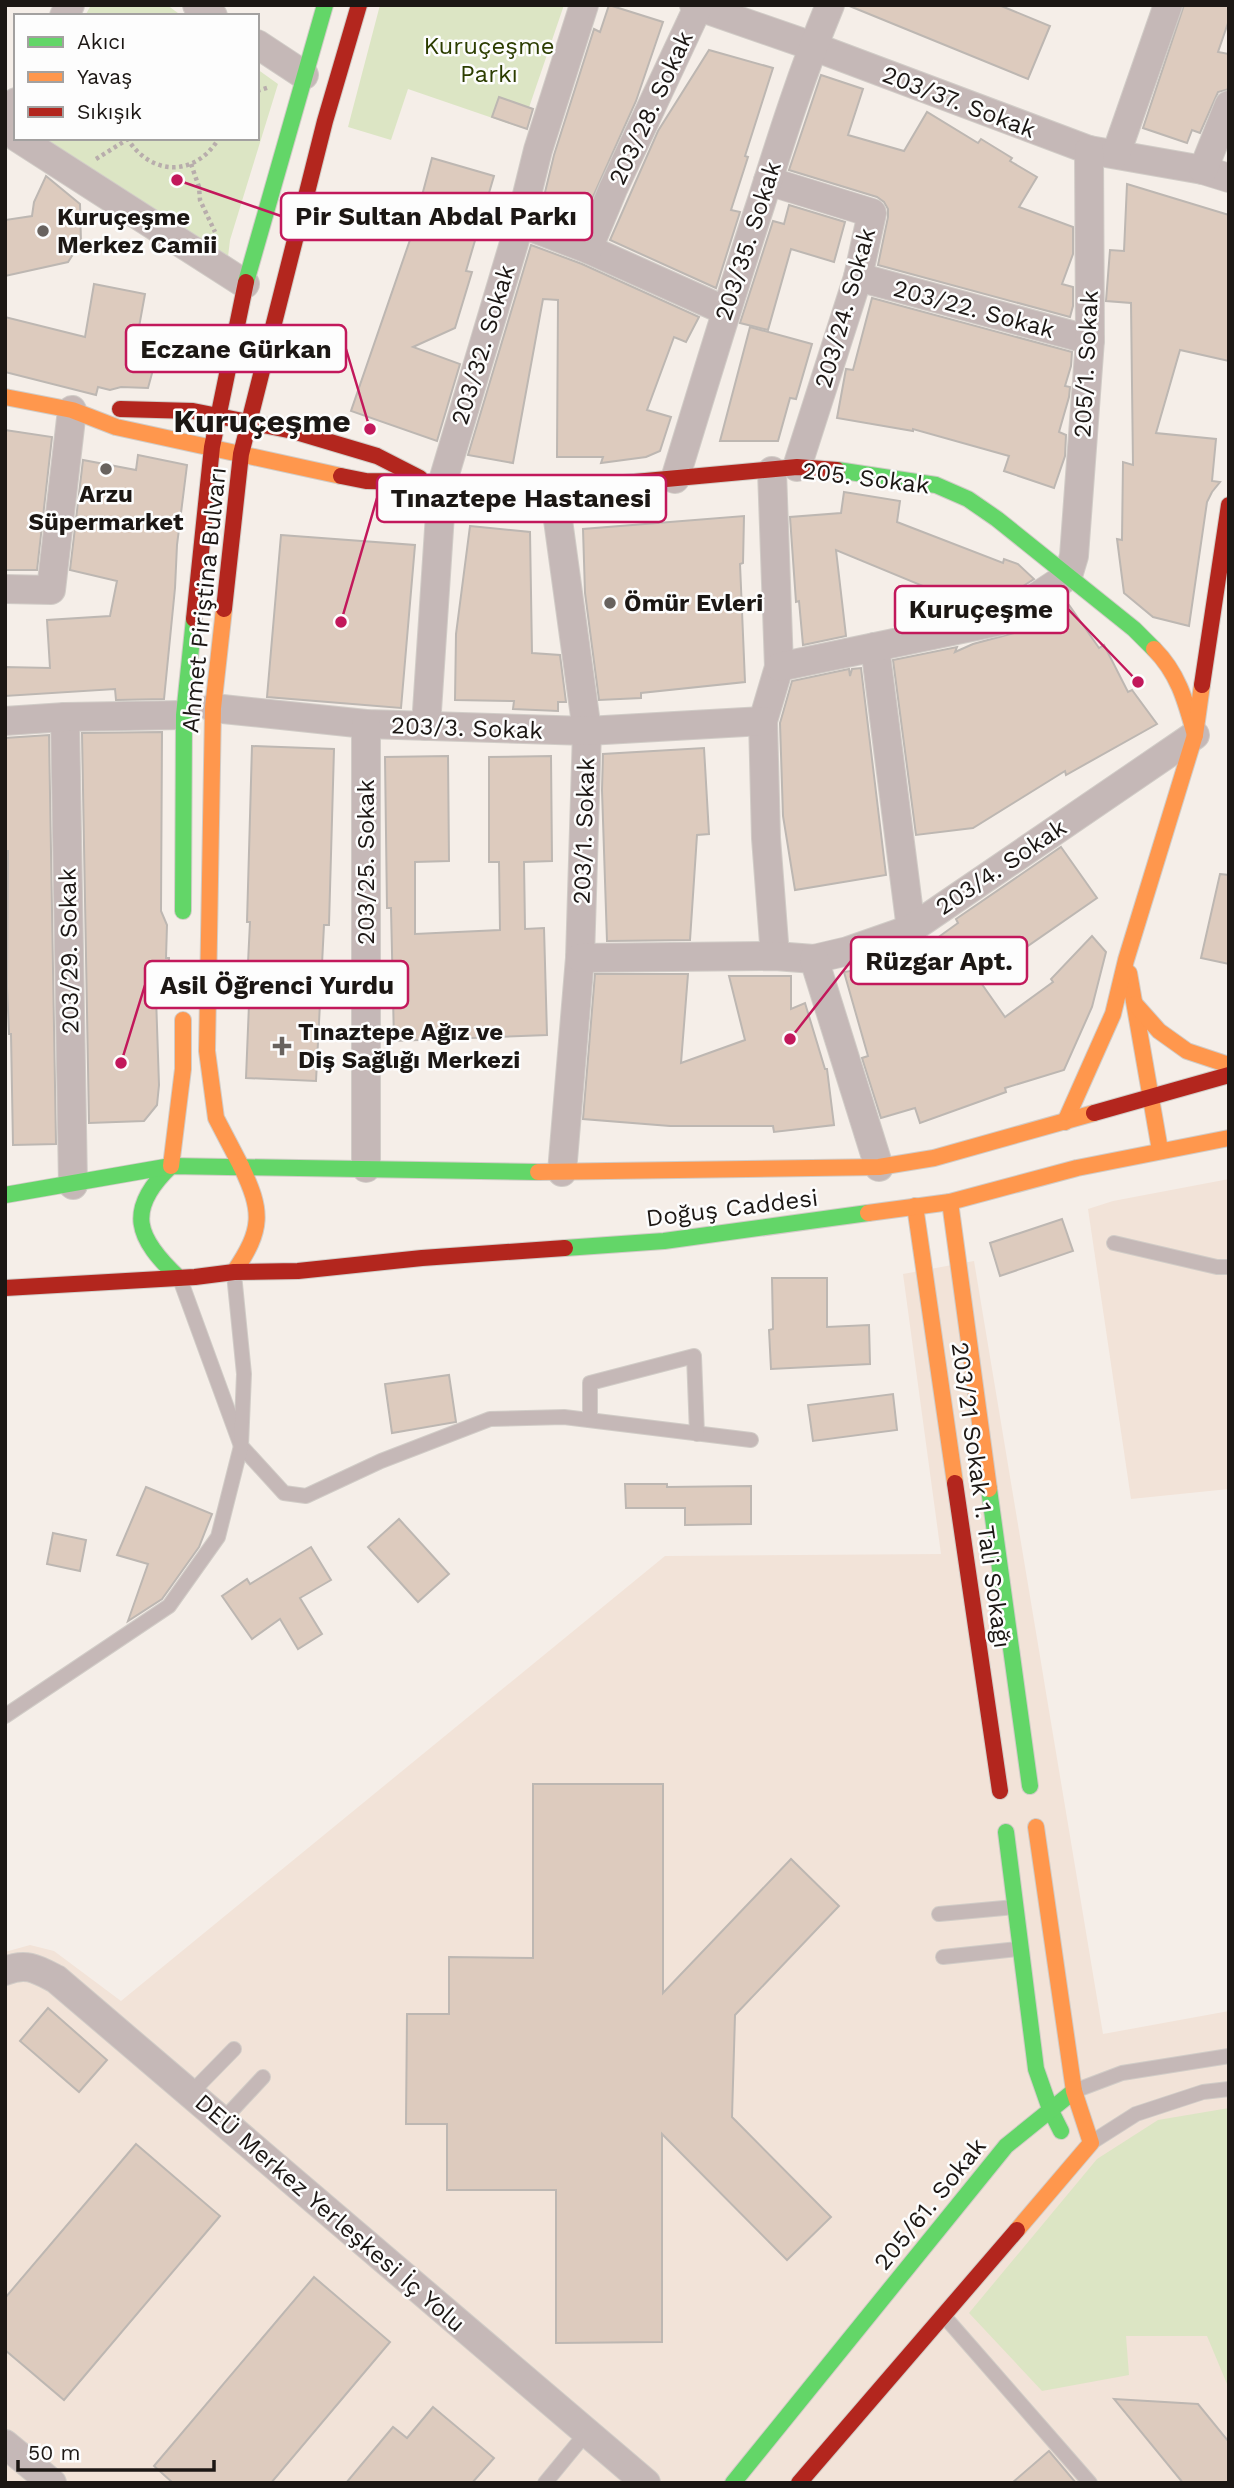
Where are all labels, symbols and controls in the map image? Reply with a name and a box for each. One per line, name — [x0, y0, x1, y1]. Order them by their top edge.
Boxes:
legend — [14, 14, 259, 140]
street label: 203/28. Sokak — [603, 26, 699, 189]
text: Akıcı — [77, 29, 126, 54]
park label: Kuruçeşme Parkı — [423, 32, 555, 88]
street label: 203/37. Sokak — [878, 60, 1040, 144]
text: Yavaş — [77, 64, 132, 89]
text: Sıkışık — [77, 99, 142, 124]
street label: 203/35. Sokak — [709, 157, 787, 324]
callout: Pir Sultan Abdal Parkı — [281, 193, 592, 240]
text: Pir Sultan Abdal Parkı — [295, 201, 577, 231]
place label: Kuruçeşme Merkez Camii — [57, 203, 217, 259]
marker: Kuruçeşme Merkez Camii — [35, 223, 51, 239]
street label: 203/24. Sokak — [809, 224, 881, 391]
street label: 203/32. Sokak — [445, 261, 521, 428]
street label: 203/22. Sokak — [890, 274, 1058, 344]
street label: 205/1. Sokak — [1068, 289, 1104, 438]
callout: Eczane Gürkan — [126, 325, 346, 372]
text: Eczane Gürkan — [140, 334, 332, 364]
district label: Kuruçeşme — [173, 402, 351, 440]
street label: 205. Sokak — [801, 456, 932, 500]
marker: Arzu Süpermarket — [98, 461, 114, 477]
street label: Ahmet Piriştina Bulvarı — [176, 466, 232, 734]
callout: Tınaztepe Hastanesi — [377, 475, 666, 522]
place label: Arzu Süpermarket — [29, 480, 184, 536]
text: Tınaztepe Hastanesi — [391, 483, 651, 513]
callout: Kuruçeşme — [895, 586, 1068, 633]
place label: Ömür Evleri — [624, 589, 763, 617]
text: Kuruçeşme — [909, 594, 1053, 624]
marker: Ömür Evleri — [602, 595, 618, 611]
street label: 203/3. Sokak — [391, 711, 544, 745]
street label: 203/1. Sokak — [567, 757, 601, 905]
street label: 203/25. Sokak — [352, 779, 380, 945]
street label: 203/4. Sokak — [930, 813, 1072, 921]
street label: 203/29. Sokak — [54, 867, 84, 1034]
callout: Rüzgar Apt. — [851, 937, 1027, 984]
text: Rüzgar Apt. — [865, 946, 1013, 976]
callout: Asil Öğrenci Yurdu — [145, 961, 408, 1008]
text: Asil Öğrenci Yurdu — [160, 970, 394, 1000]
place label: Tınaztepe Ağız ve Diş Sağlığı Merkezi — [298, 1018, 520, 1074]
marker: Tınaztepe Ağız ve Diş Sağlığı Merkezi — [272, 1036, 292, 1056]
street label: Doğuş Caddesi — [644, 1184, 820, 1232]
street label: 203/21 Sokak 1. Tali Sokağı — [946, 1340, 1016, 1650]
street label: DEÜ Merkez Yerleşkesi İç Yolu — [189, 2088, 471, 2338]
street label: 205/61. Sokak — [868, 2132, 992, 2276]
scale bar — [18, 2428, 214, 2472]
text: 50 m — [28, 2440, 80, 2465]

